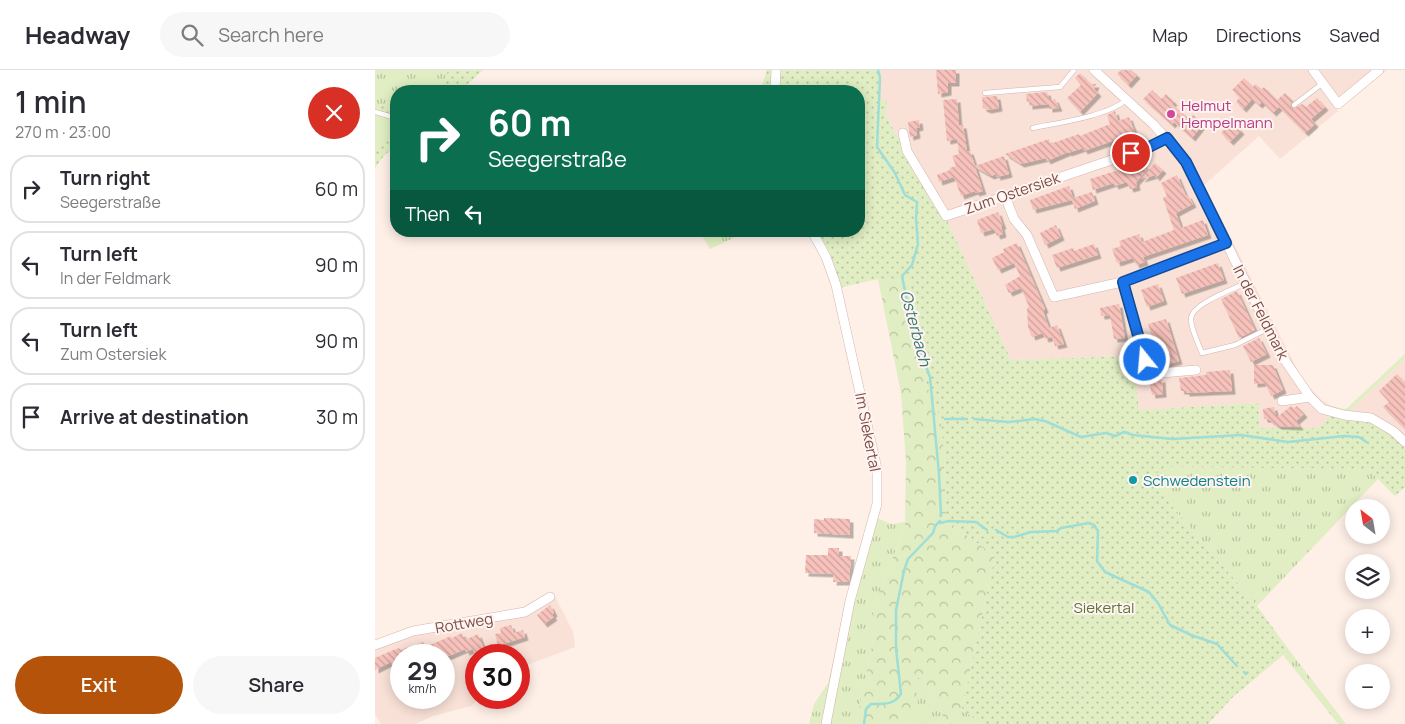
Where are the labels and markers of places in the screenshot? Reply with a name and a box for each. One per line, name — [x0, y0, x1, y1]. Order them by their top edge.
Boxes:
place label: Helmut Hempelmann — [1181, 95, 1273, 133]
marker: Helmut Hempelmann — [1165, 108, 1177, 120]
pin — [1110, 132, 1152, 174]
place label: Schwedenstein — [1143, 470, 1251, 491]
marker: Schwedenstein — [1127, 474, 1139, 486]

